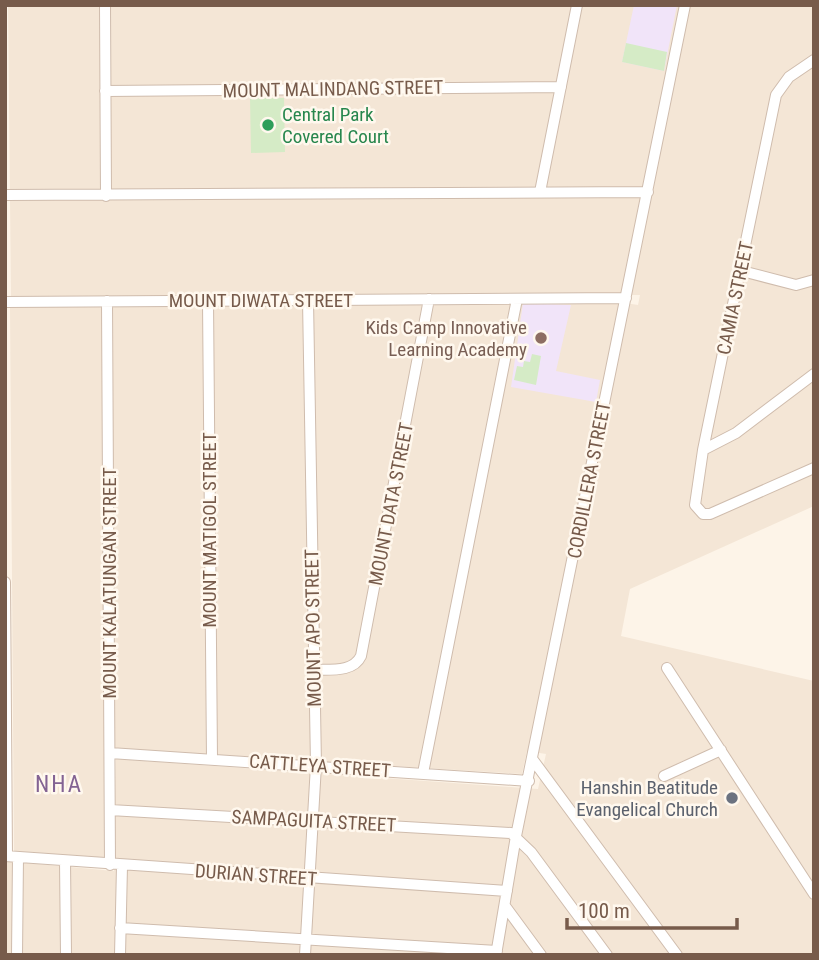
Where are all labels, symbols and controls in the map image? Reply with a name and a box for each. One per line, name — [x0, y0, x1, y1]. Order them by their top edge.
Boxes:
street label: MOUNT MALINDANG STREET — [223, 76, 444, 102]
place label: Central Park Covered Court — [282, 103, 389, 148]
marker: Central Park Covered Court — [260, 117, 276, 133]
street label: CAMIA STREET — [712, 239, 758, 357]
street label: MOUNT DIWATA STREET — [169, 289, 353, 312]
place label: Kids Camp Innovative Learning Academy — [365, 316, 527, 361]
marker: Kids Camp Innovative Learning Academy — [533, 330, 549, 346]
street label: CORDILLERA STREET — [562, 399, 616, 561]
street label: MOUNT DATA STREET — [364, 420, 418, 587]
street label: MOUNT MATIGOL STREET — [198, 432, 221, 628]
street label: MOUNT KALATUNGAN STREET — [98, 467, 121, 699]
street label: MOUNT APO STREET — [300, 549, 326, 707]
street label: CATTLEYA STREET — [248, 750, 392, 782]
district label: NHA — [35, 771, 83, 798]
place label: Hanshin Beatitude Evangelical Church — [576, 776, 718, 821]
marker: Hanshin Beatitude Evangelical Church — [724, 790, 740, 806]
street label: SAMPAGUITA STREET — [231, 805, 397, 837]
street label: DURIAN STREET — [194, 859, 318, 891]
scale bar — [567, 886, 737, 930]
text: 100 m — [578, 899, 630, 923]

